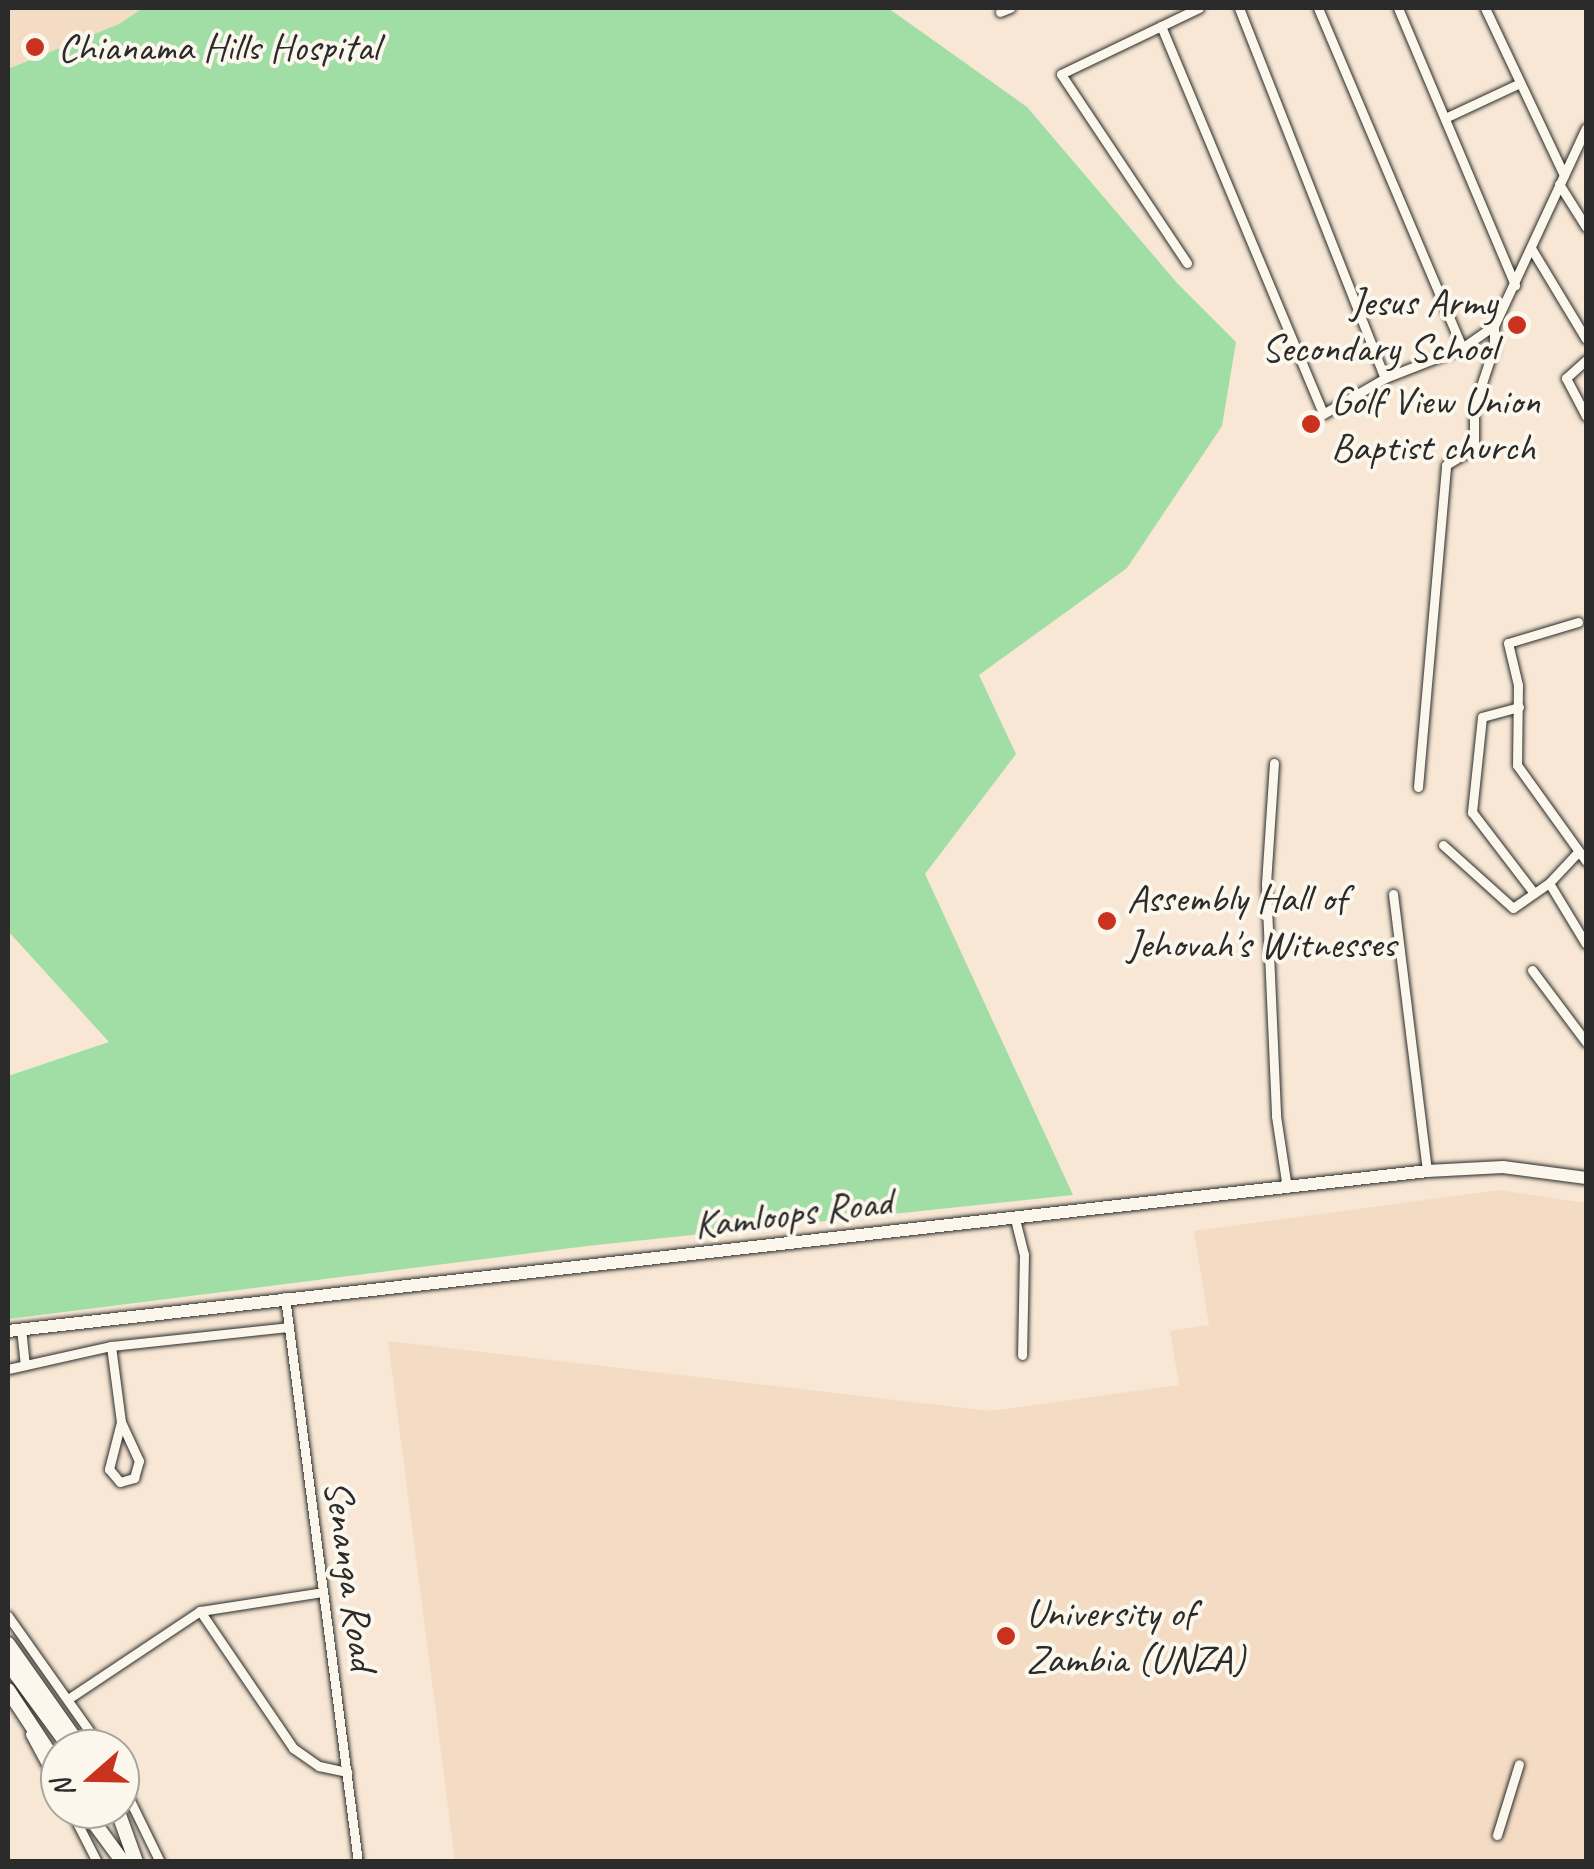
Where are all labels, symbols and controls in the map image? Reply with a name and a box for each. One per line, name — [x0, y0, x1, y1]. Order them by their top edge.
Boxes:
place label: Chianama Hills Hospital — [58, 23, 379, 71]
marker: Chianama Hills Hospital — [22, 34, 48, 60]
place label: Jesus Army Secondary School — [1263, 278, 1497, 372]
marker: Jesus Army Secondary School — [1506, 314, 1528, 336]
place label: Golf View Union Baptist church — [1331, 377, 1540, 471]
marker: Golf View Union Baptist church — [1300, 413, 1322, 435]
place label: Assembly Hall of Jehovah's Witnesses — [1127, 874, 1396, 968]
marker: Assembly Hall of Jehovah's Witnesses — [1096, 910, 1118, 932]
street label: Kamloops Road — [692, 1177, 894, 1249]
street label: Senanga Road — [314, 1477, 388, 1673]
place label: University of Zambia (UNZA) — [1026, 1589, 1245, 1683]
marker: University of Zambia (UNZA) — [995, 1625, 1017, 1647]
north arrow — [40, 1729, 140, 1829]
text: N — [44, 1775, 83, 1803]

